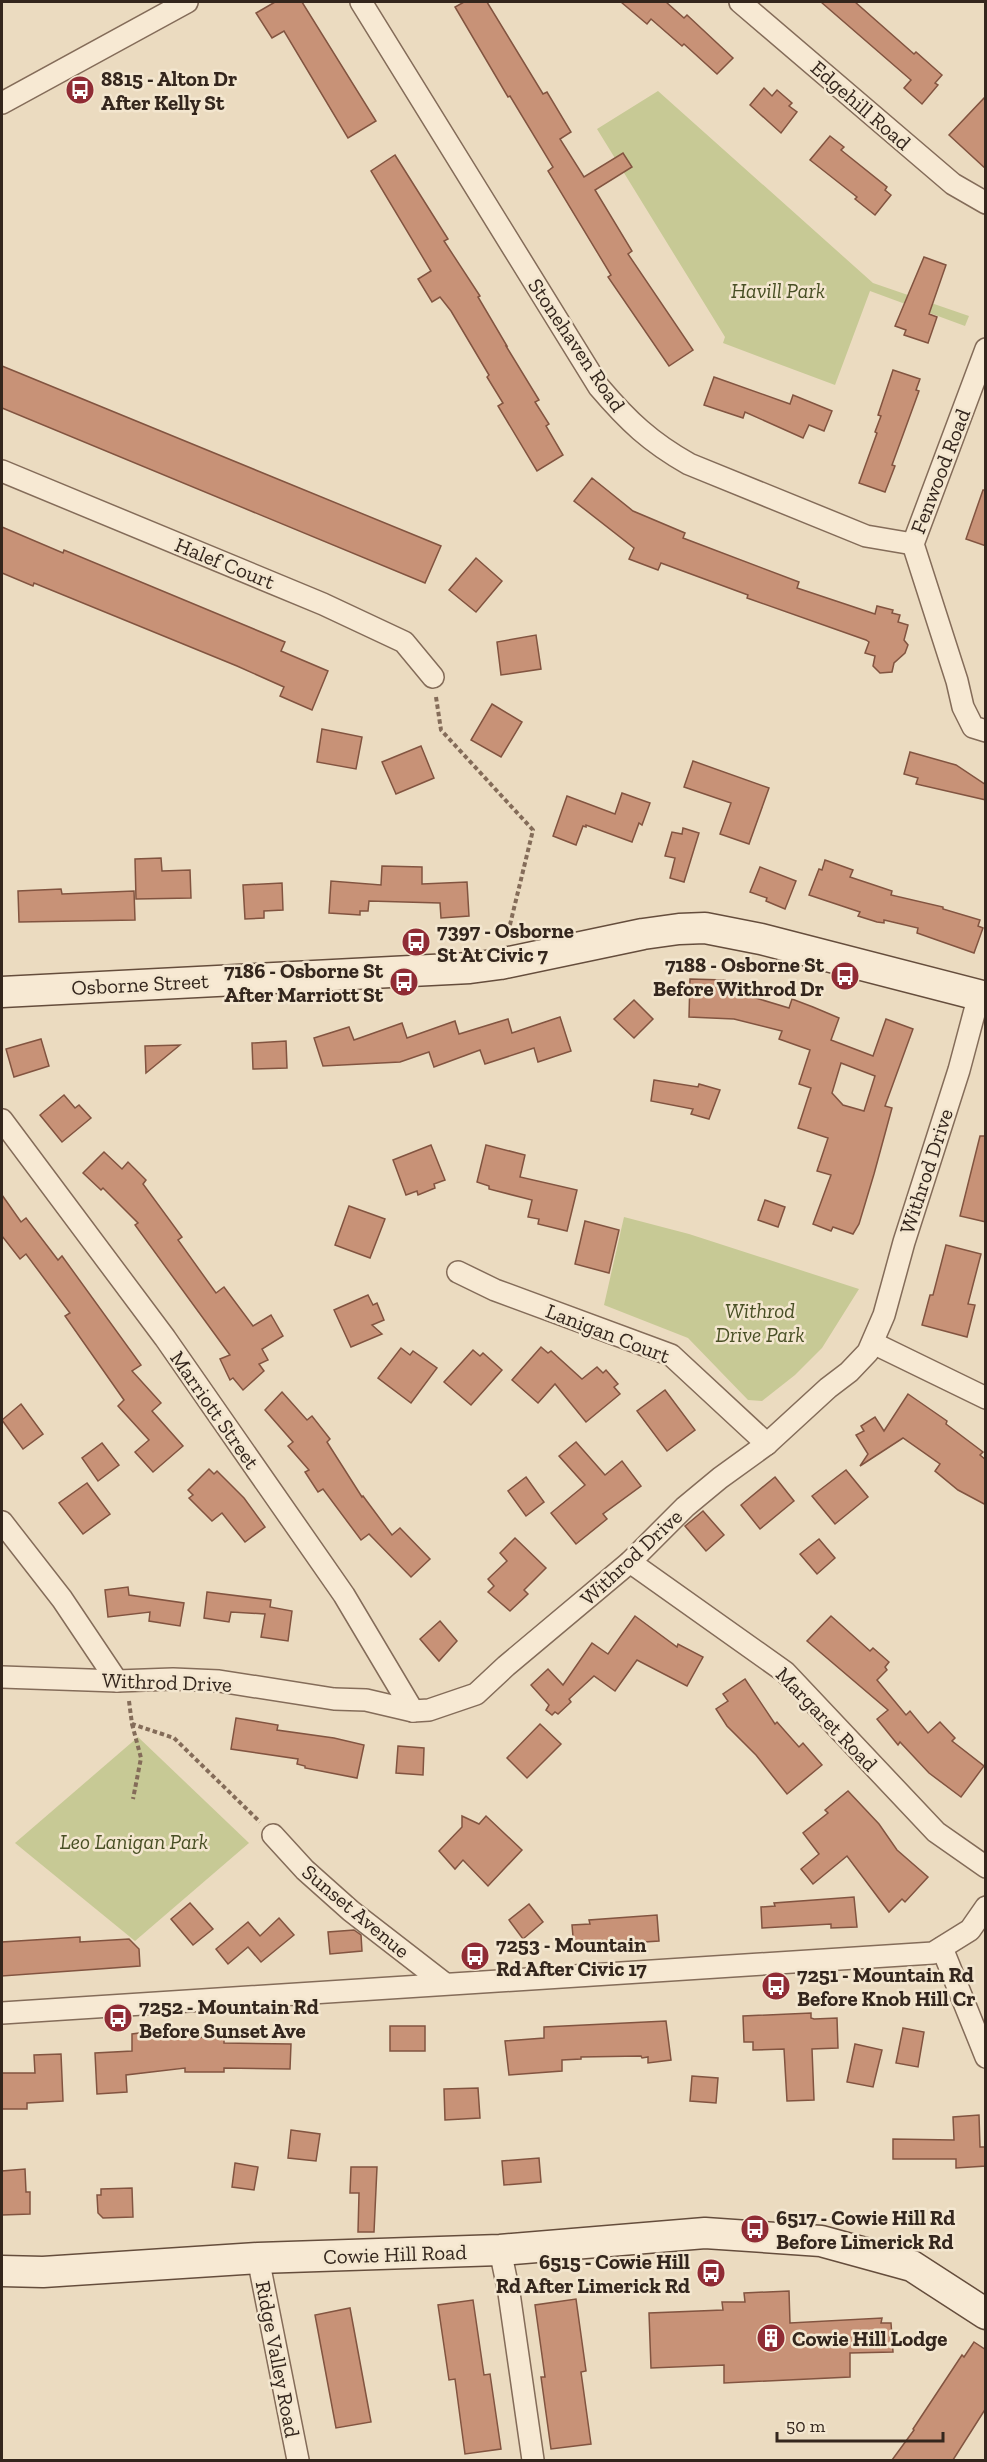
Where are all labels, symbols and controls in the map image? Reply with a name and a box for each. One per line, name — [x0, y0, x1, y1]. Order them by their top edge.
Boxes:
street label: Edgehill Road — [806, 55, 916, 155]
place label: 8815 - Alton Dr After Kelly St — [101, 66, 237, 115]
bus stop icon: 8815 - Alton Dr After Kelly St — [64, 74, 96, 106]
street label: Stonehaven Road — [523, 274, 631, 417]
park label: Havill Park — [731, 278, 825, 303]
street label: Fenwood Road — [905, 405, 975, 537]
street label: Halef Court — [171, 532, 279, 594]
place label: 7397 - Osborne St At Civic 7 — [437, 918, 574, 967]
bus stop icon: 7397 - Osborne St At Civic 7 — [400, 926, 432, 958]
place label: 7188 - Osborne St Before Withrod Dr — [653, 952, 825, 1001]
place label: 7186 - Osborne St After Marriott St — [224, 958, 384, 1007]
bus stop icon: 7188 - Osborne St Before Withrod Dr — [829, 960, 861, 992]
bus stop icon: 7186 - Osborne St After Marriott St — [388, 966, 420, 998]
street label: Osborne Street — [71, 968, 209, 1000]
street label: Withrod Drive — [894, 1105, 958, 1237]
street label: Lanigan Court — [543, 1298, 674, 1368]
park label: Withrod Drive Park — [715, 1298, 805, 1347]
street label: Marriott Street — [165, 1346, 265, 1474]
street label: Withrod Drive — [575, 1503, 687, 1610]
street label: Margaret Road — [771, 1662, 883, 1777]
street label: Withrod Drive — [102, 1667, 233, 1697]
park label: Leo Lanigan Park — [60, 1829, 208, 1854]
street label: Sunset Avenue — [297, 1859, 415, 1963]
place label: 7253 - Mountain Rd After Civic 17 — [496, 1932, 647, 1981]
bus stop icon: 7253 - Mountain Rd After Civic 17 — [459, 1940, 491, 1972]
place label: 7251 - Mountain Rd Before Knob Hill Cr — [797, 1962, 975, 2011]
bus stop icon: 7251 - Mountain Rd Before Knob Hill Cr — [760, 1970, 792, 2002]
place label: 7252 - Mountain Rd Before Sunset Ave — [139, 1994, 319, 2043]
bus stop icon: 7252 - Mountain Rd Before Sunset Ave — [102, 2002, 134, 2034]
place label: 6517 - Cowie Hill Rd Before Limerick Rd — [776, 2205, 955, 2254]
bus stop icon: 6517 - Cowie Hill Rd Before Limerick Rd — [739, 2213, 771, 2245]
street label: Cowie Hill Road — [323, 2239, 468, 2269]
place label: 6515 - Cowie Hill Rd After Limerick Rd — [496, 2249, 690, 2298]
bus stop icon: 6515 - Cowie Hill Rd After Limerick Rd — [695, 2257, 727, 2289]
street label: Ridge Valley Road — [251, 2279, 306, 2440]
building icon: Cowie Hill Lodge — [755, 2322, 787, 2354]
place label: Cowie Hill Lodge — [792, 2326, 947, 2351]
scale bar — [777, 2405, 944, 2443]
text: 50 m — [786, 2415, 826, 2437]

